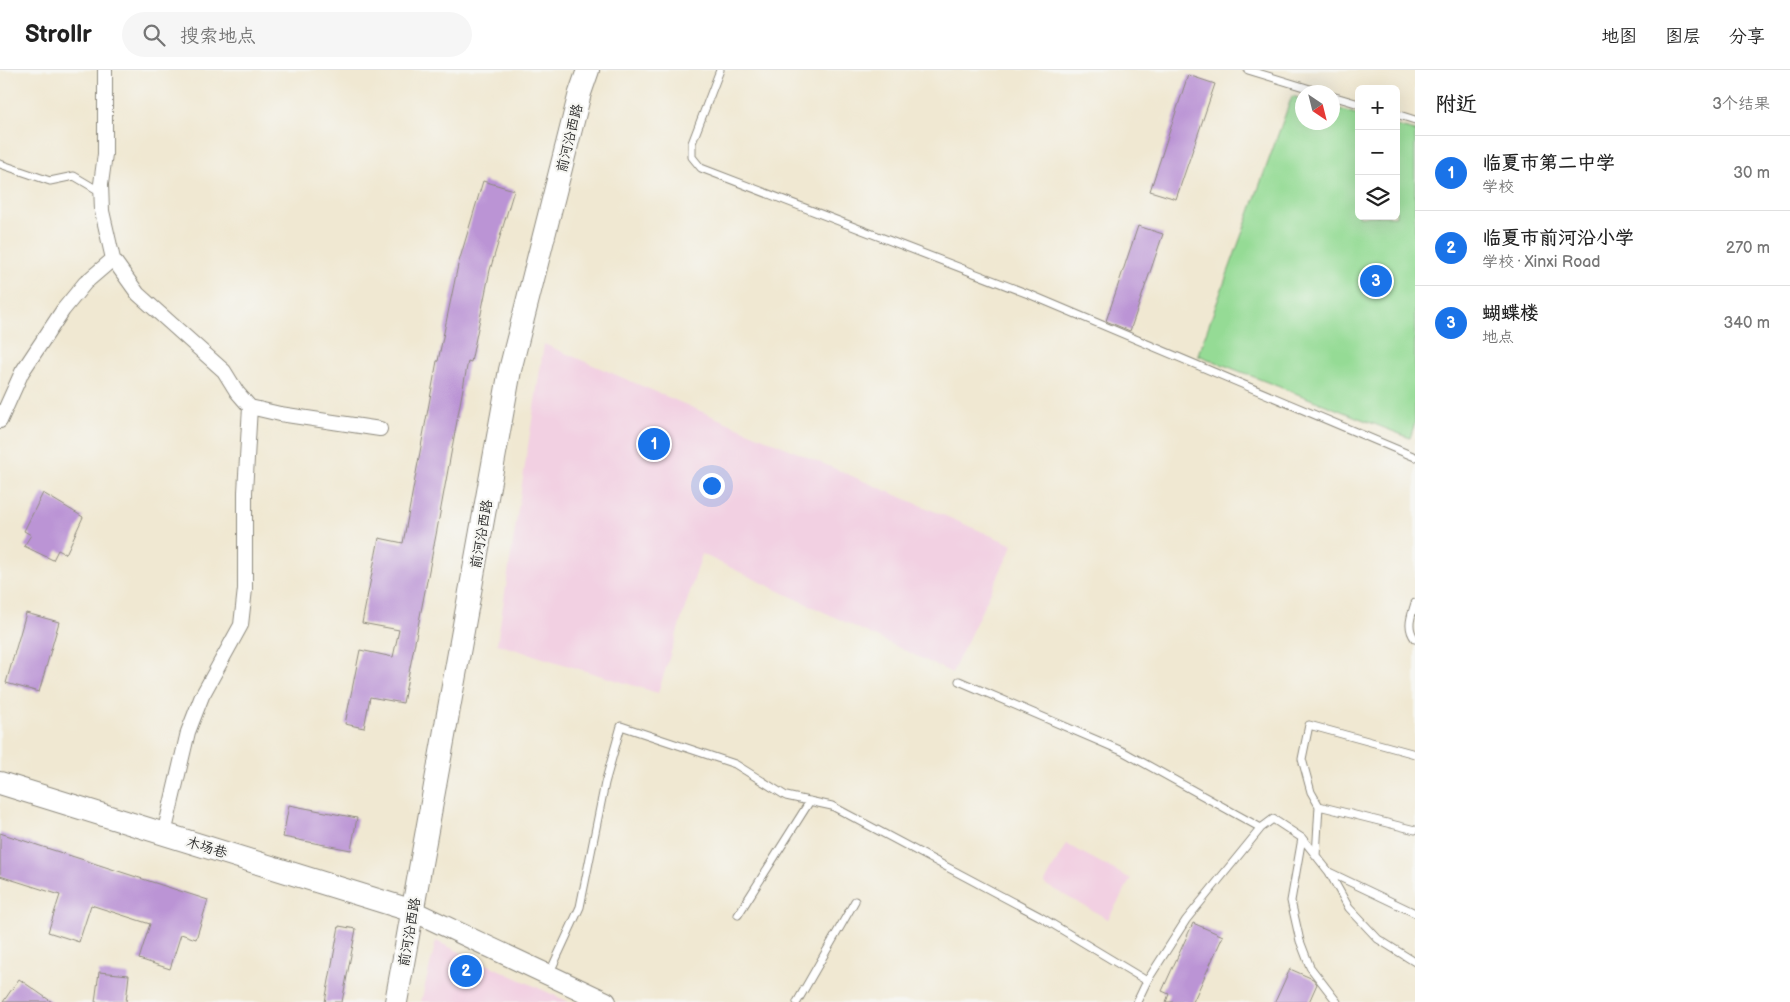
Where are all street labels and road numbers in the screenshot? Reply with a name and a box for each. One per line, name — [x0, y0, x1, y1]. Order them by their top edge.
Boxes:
street label: 前河沿西路 — [553, 102, 586, 174]
street label: 前河沿西路 — [467, 498, 496, 570]
street label: 木场巷 — [184, 833, 230, 862]
street label: 前河沿西路 — [395, 896, 424, 968]

